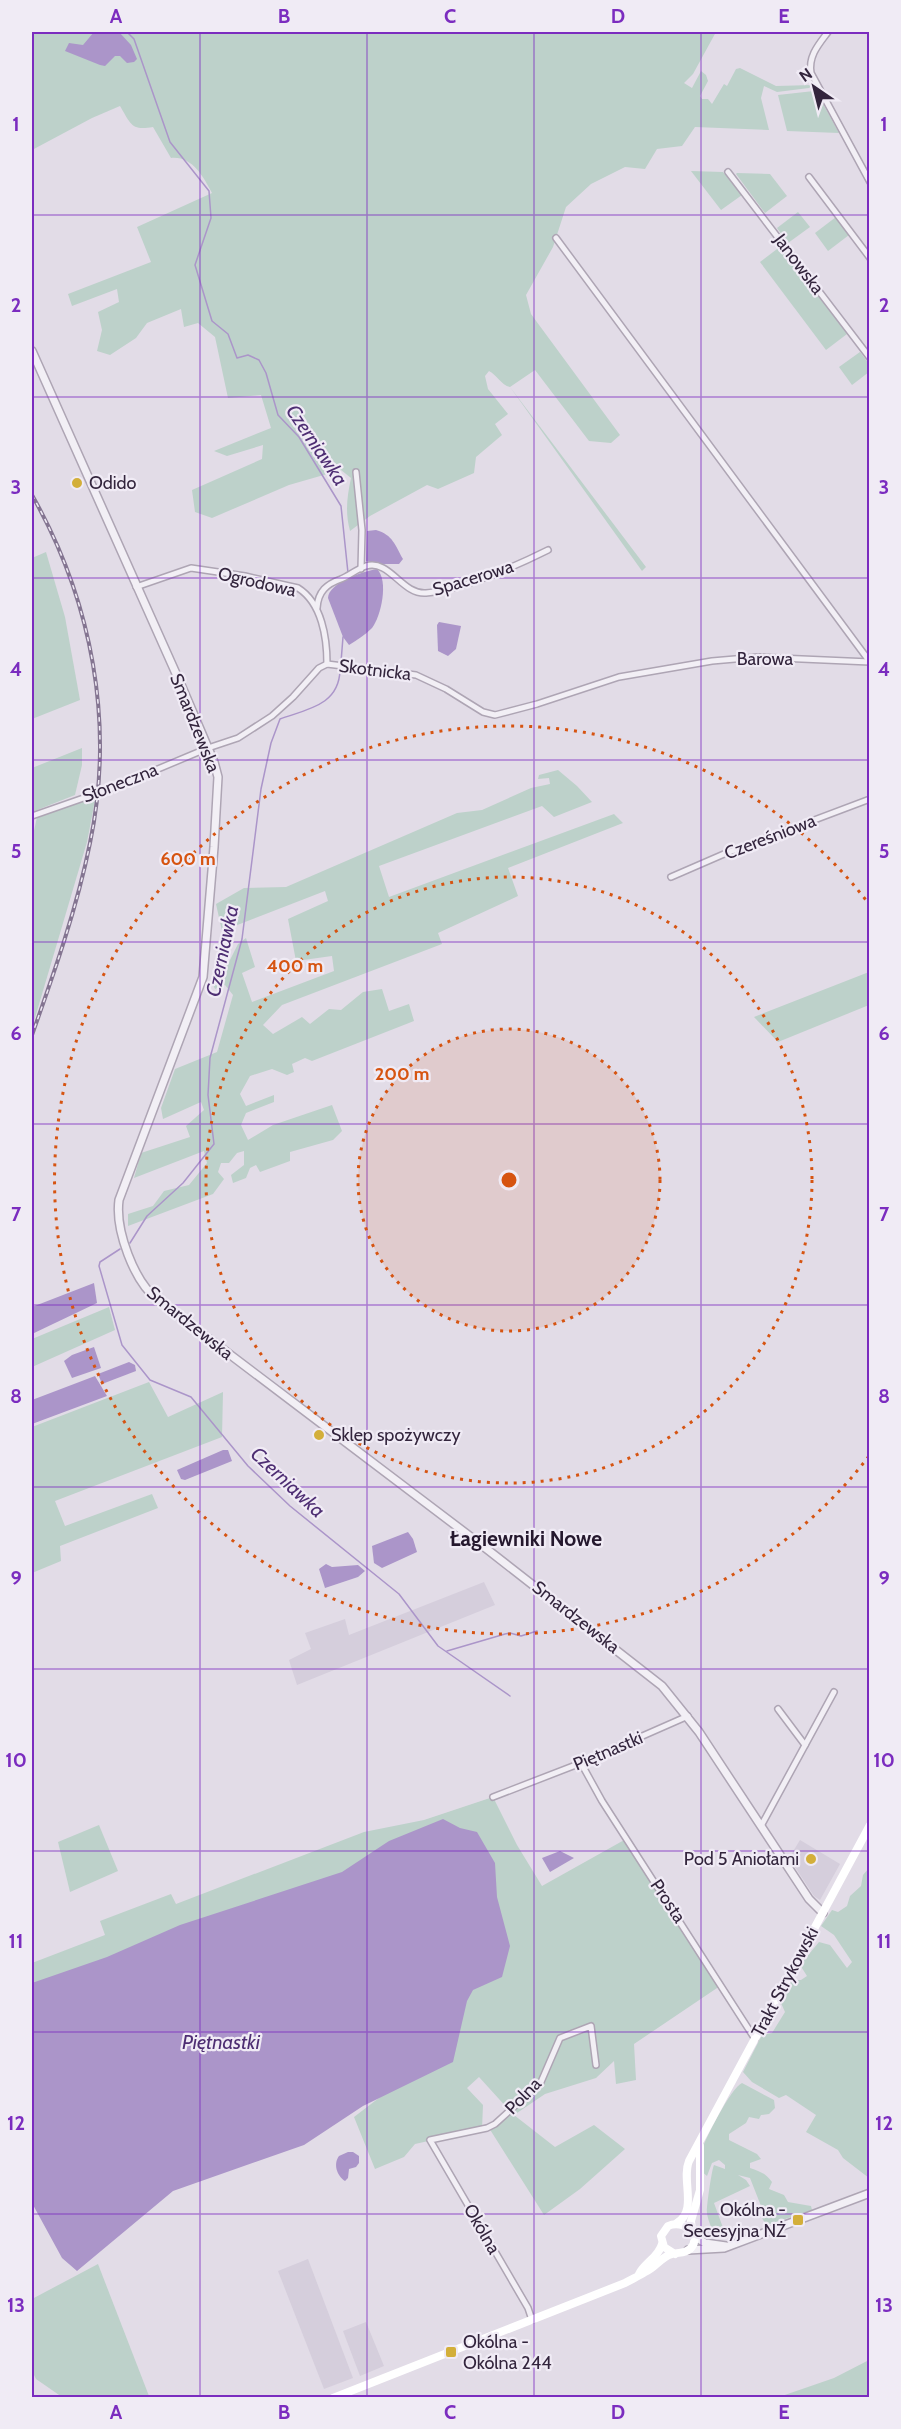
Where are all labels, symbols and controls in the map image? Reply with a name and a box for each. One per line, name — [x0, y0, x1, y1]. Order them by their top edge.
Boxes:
text: A — [110, 4, 123, 28]
text: B — [278, 4, 290, 28]
text: C — [444, 4, 456, 28]
text: D — [611, 4, 625, 28]
text: E — [778, 4, 790, 28]
north arrow — [784, 57, 844, 117]
text: N — [796, 64, 816, 86]
text: 1 — [12, 112, 20, 136]
text: 1 — [880, 112, 888, 136]
street label: Janowska — [769, 229, 829, 299]
text: 2 — [11, 293, 21, 317]
text: 2 — [879, 293, 889, 317]
water label: Czerniawka — [281, 400, 353, 490]
place label: Odido — [89, 472, 137, 494]
text: 3 — [11, 475, 21, 499]
text: 3 — [879, 475, 889, 499]
marker: Odido — [70, 476, 84, 490]
street label: Spacerowa — [430, 555, 516, 601]
street label: Ogrodowa — [216, 562, 299, 602]
street label: Barowa — [737, 648, 793, 670]
street label: Skotnicka — [338, 655, 413, 685]
text: 4 — [10, 657, 22, 681]
text: 4 — [878, 657, 890, 681]
street label: Smardzewska — [165, 670, 225, 776]
street label: Słoneczna — [79, 758, 161, 807]
street label: Czereśniowa — [721, 809, 819, 864]
text: 5 — [11, 839, 21, 863]
text: 5 — [879, 839, 889, 863]
text: 600 m — [160, 848, 216, 870]
water label: Czerniawka — [201, 903, 243, 999]
text: 400 m — [267, 955, 323, 977]
text: 6 — [10, 1021, 22, 1045]
text: 6 — [878, 1021, 890, 1045]
text: 200 m — [375, 1063, 429, 1085]
centre of rings — [499, 1170, 519, 1190]
text: 7 — [11, 1202, 22, 1226]
text: 7 — [879, 1202, 890, 1226]
street label: Smardzewska — [142, 1281, 238, 1365]
text: 8 — [10, 1384, 22, 1408]
text: 8 — [878, 1384, 890, 1408]
place label: Sklep spożywczy — [331, 1424, 461, 1446]
marker: Sklep spożywczy — [312, 1428, 326, 1442]
water label: Czerniawka — [246, 1442, 330, 1522]
district label: Łagiewniki Nowe — [450, 1526, 602, 1551]
text: 9 — [10, 1566, 22, 1590]
text: 9 — [878, 1566, 890, 1590]
street label: Smardzewska — [528, 1576, 624, 1658]
street label: Piętnastki — [570, 1727, 646, 1775]
text: 10 — [5, 1748, 27, 1772]
text: 10 — [873, 1748, 895, 1772]
place label: Pod 5 Aniołami — [684, 1848, 799, 1870]
marker: Pod 5 Aniołami — [804, 1852, 818, 1866]
street label: Prosta — [646, 1875, 691, 1927]
street label: Trakt Strykowski — [747, 1923, 823, 2041]
text: 11 — [9, 1929, 23, 1953]
text: 11 — [877, 1929, 891, 1953]
water label: Piętnastki — [182, 2030, 261, 2054]
street label: Polna — [500, 2073, 546, 2119]
text: 12 — [7, 2111, 25, 2135]
text: 12 — [875, 2111, 893, 2135]
place label: Okólna - Secesyjna NŻ — [683, 2199, 786, 2242]
street label: Okólna — [459, 2200, 505, 2258]
marker: Okólna - Secesyjna NŻ — [791, 2213, 805, 2227]
text: 13 — [7, 2293, 25, 2317]
text: 13 — [875, 2293, 893, 2317]
place label: Okólna - Okólna 244 — [463, 2331, 552, 2374]
marker: Okólna - Okólna 244 — [444, 2345, 458, 2359]
text: A — [110, 2400, 123, 2424]
text: B — [278, 2400, 290, 2424]
text: C — [444, 2400, 456, 2424]
text: D — [611, 2400, 625, 2424]
text: E — [778, 2400, 790, 2424]

